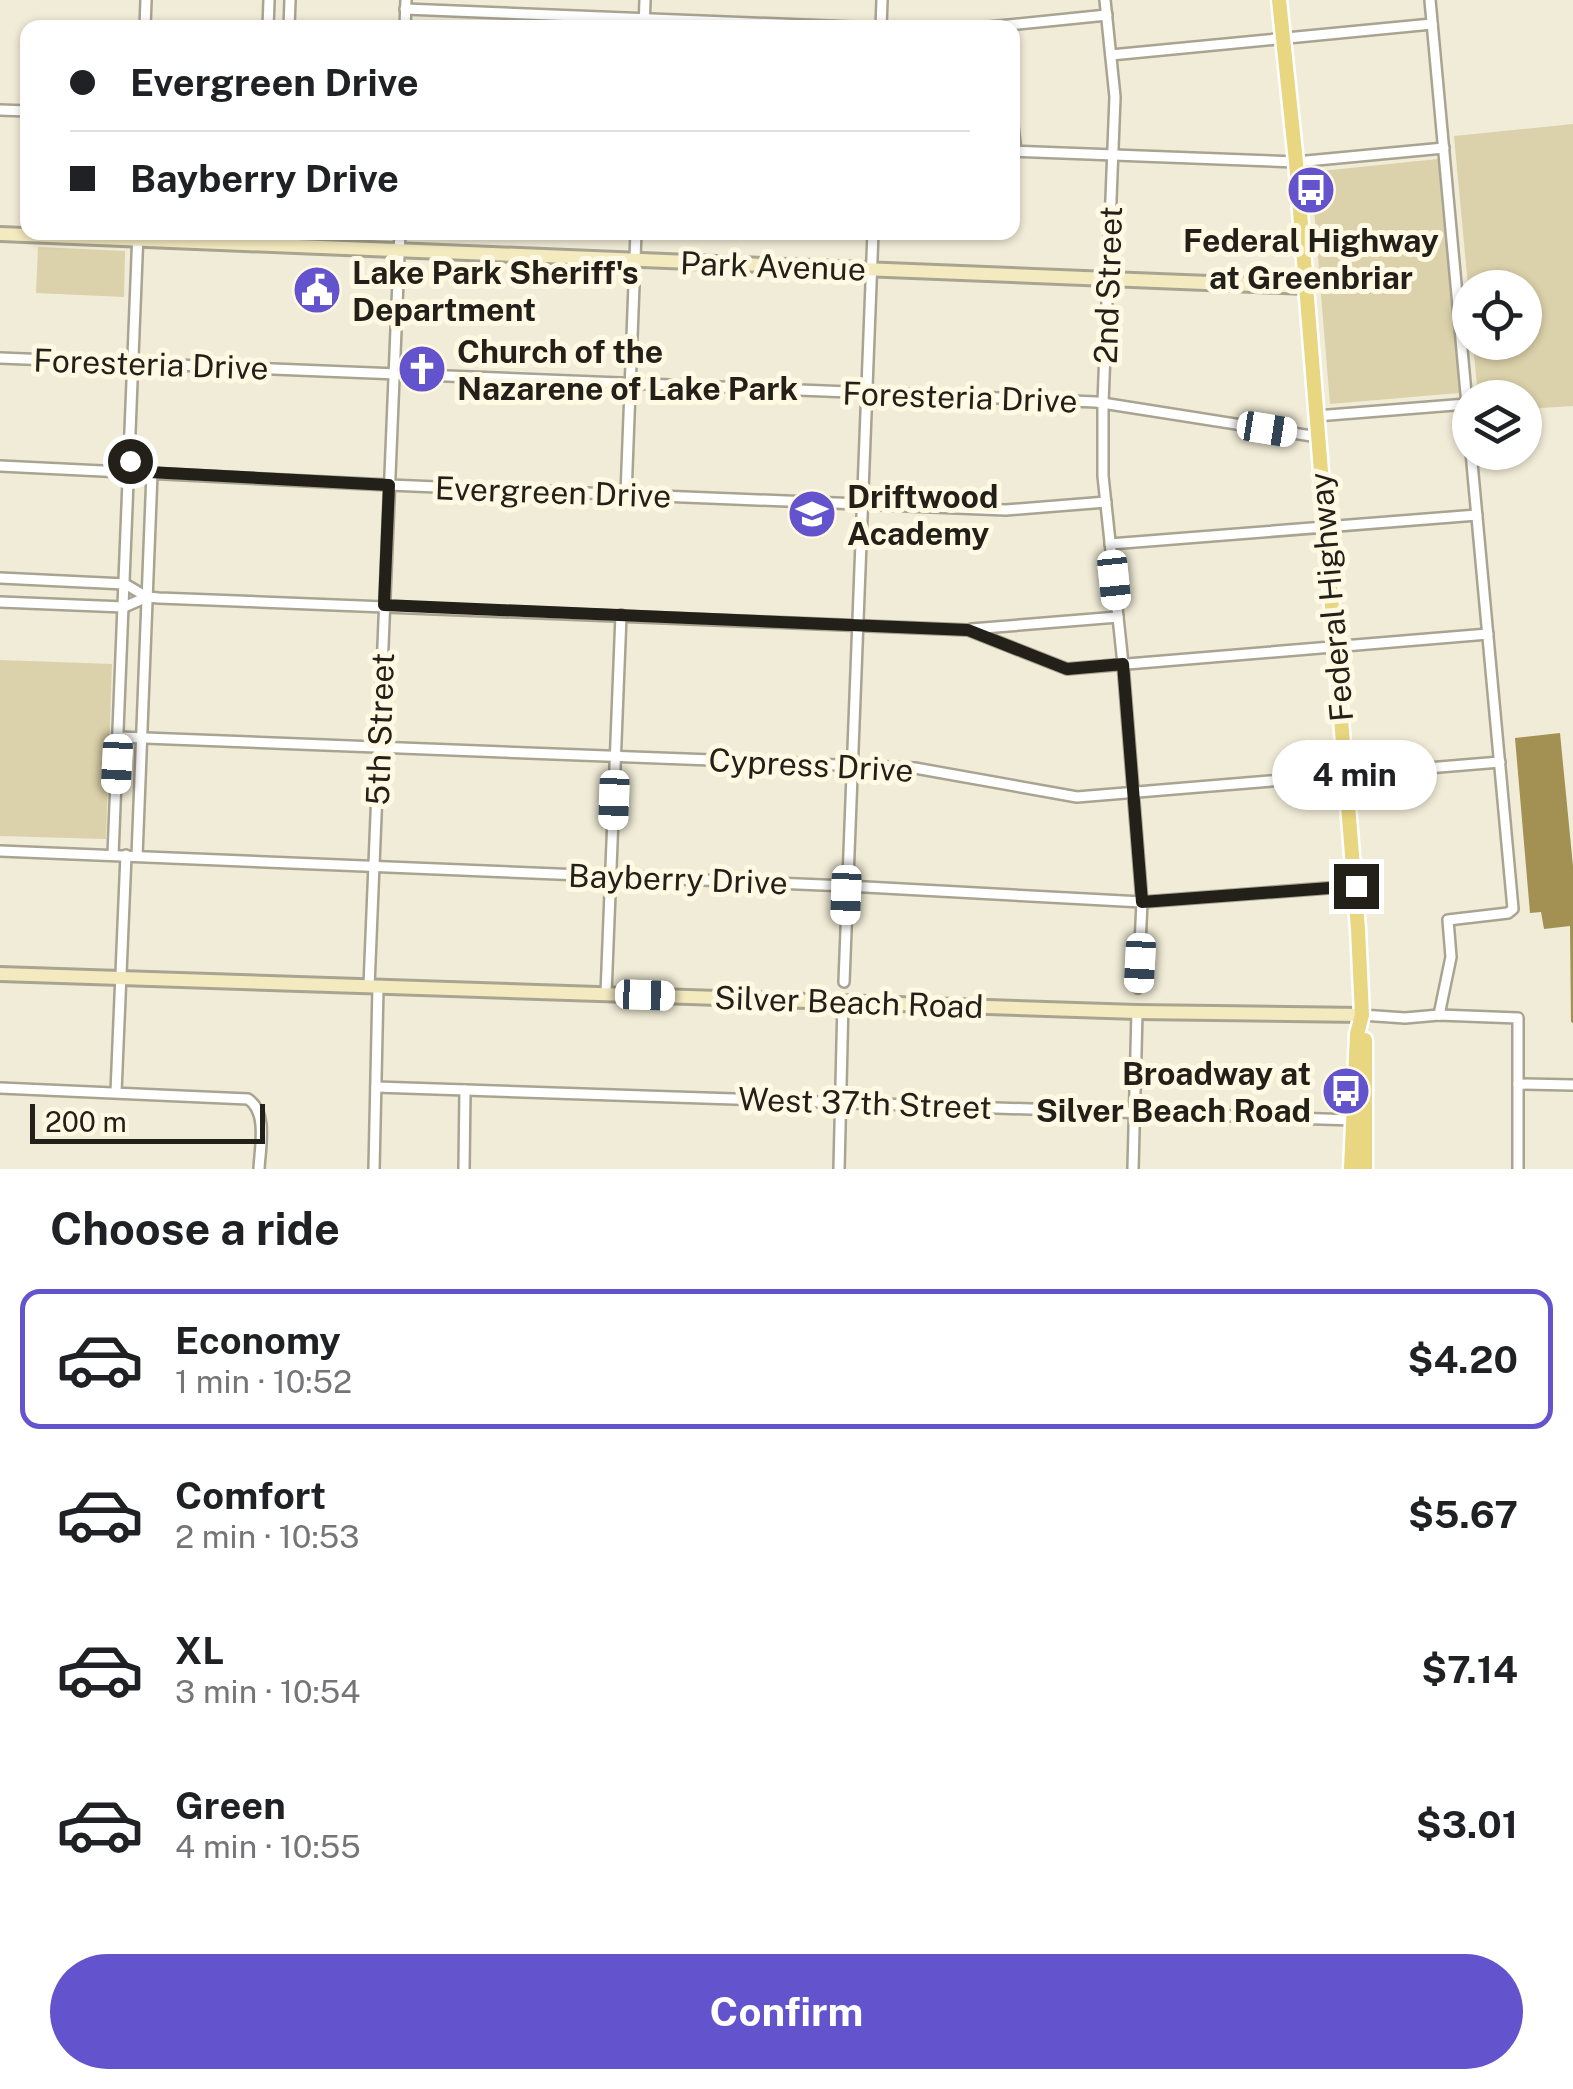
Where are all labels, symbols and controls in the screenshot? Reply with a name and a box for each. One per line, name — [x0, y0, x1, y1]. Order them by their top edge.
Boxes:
text: Evergreen Drive — [130, 60, 419, 105]
text: Bayberry Drive — [130, 156, 399, 201]
bus stop icon: Federal Highway at Greenbriar — [1285, 164, 1337, 216]
street label: 2nd Street — [1087, 205, 1129, 365]
place label: Federal Highway at Greenbriar — [1183, 222, 1439, 296]
street label: Park Avenue — [679, 244, 867, 288]
place label: Lake Park Sheriff's Department — [352, 254, 639, 328]
public building icon: Lake Park Sheriff's Department — [291, 264, 343, 316]
map controls — [1452, 270, 1542, 470]
button: locate — [1452, 270, 1542, 360]
place label: Church of the Nazarene of Lake Park — [457, 333, 798, 407]
street label: Foresteria Drive — [33, 341, 269, 387]
church icon: Church of the Nazarene of Lake Park — [396, 343, 448, 395]
street label: Foresteria Drive — [842, 374, 1078, 420]
button: layers — [1452, 380, 1542, 470]
car — [1235, 409, 1299, 449]
route start — [108, 439, 153, 484]
street label: Evergreen Drive — [434, 469, 672, 515]
street label: Federal Highway — [1302, 471, 1360, 723]
place label: Driftwood Academy — [847, 478, 998, 552]
school or university icon: Driftwood Academy — [786, 488, 838, 540]
car — [1096, 549, 1132, 611]
street label: 5th Street — [359, 652, 401, 806]
car — [100, 733, 134, 795]
street label: Cypress Drive — [708, 741, 914, 789]
callout: 4 min — [1274, 741, 1438, 811]
text: 4 min — [1312, 756, 1397, 793]
car — [598, 769, 630, 831]
street label: Bayberry Drive — [568, 857, 788, 901]
car — [830, 864, 862, 926]
route end — [1334, 864, 1379, 909]
car — [1123, 932, 1157, 994]
car — [614, 979, 676, 1011]
street label: Silver Beach Road — [714, 979, 984, 1025]
place label: Broadway at Silver Beach Road — [1036, 1055, 1311, 1129]
bus stop icon: Broadway at Silver Beach Road — [1320, 1065, 1372, 1117]
street label: West 37th Street — [737, 1080, 993, 1126]
scale bar — [30, 1099, 265, 1144]
text: 200 m — [45, 1105, 127, 1138]
text: Choose a ride — [50, 1202, 340, 1255]
icon: car — [55, 1314, 145, 1404]
text: Economy — [175, 1318, 341, 1363]
text: $4.20 — [1408, 1337, 1518, 1382]
text: 1 min · 10:52 — [175, 1363, 352, 1400]
icon: car — [55, 1469, 145, 1559]
text: Comfort — [175, 1473, 326, 1518]
text: $5.67 — [1408, 1492, 1518, 1537]
text: 2 min · 10:53 — [175, 1518, 359, 1555]
icon: car — [55, 1624, 145, 1714]
text: XL — [175, 1628, 224, 1673]
text: $7.14 — [1421, 1647, 1518, 1692]
text: 3 min · 10:54 — [175, 1673, 360, 1710]
icon: car — [55, 1779, 145, 1869]
text: Green — [175, 1783, 286, 1828]
text: $3.01 — [1416, 1802, 1518, 1847]
text: 4 min · 10:55 — [175, 1828, 361, 1865]
button: Confirm — [50, 1954, 1523, 2069]

